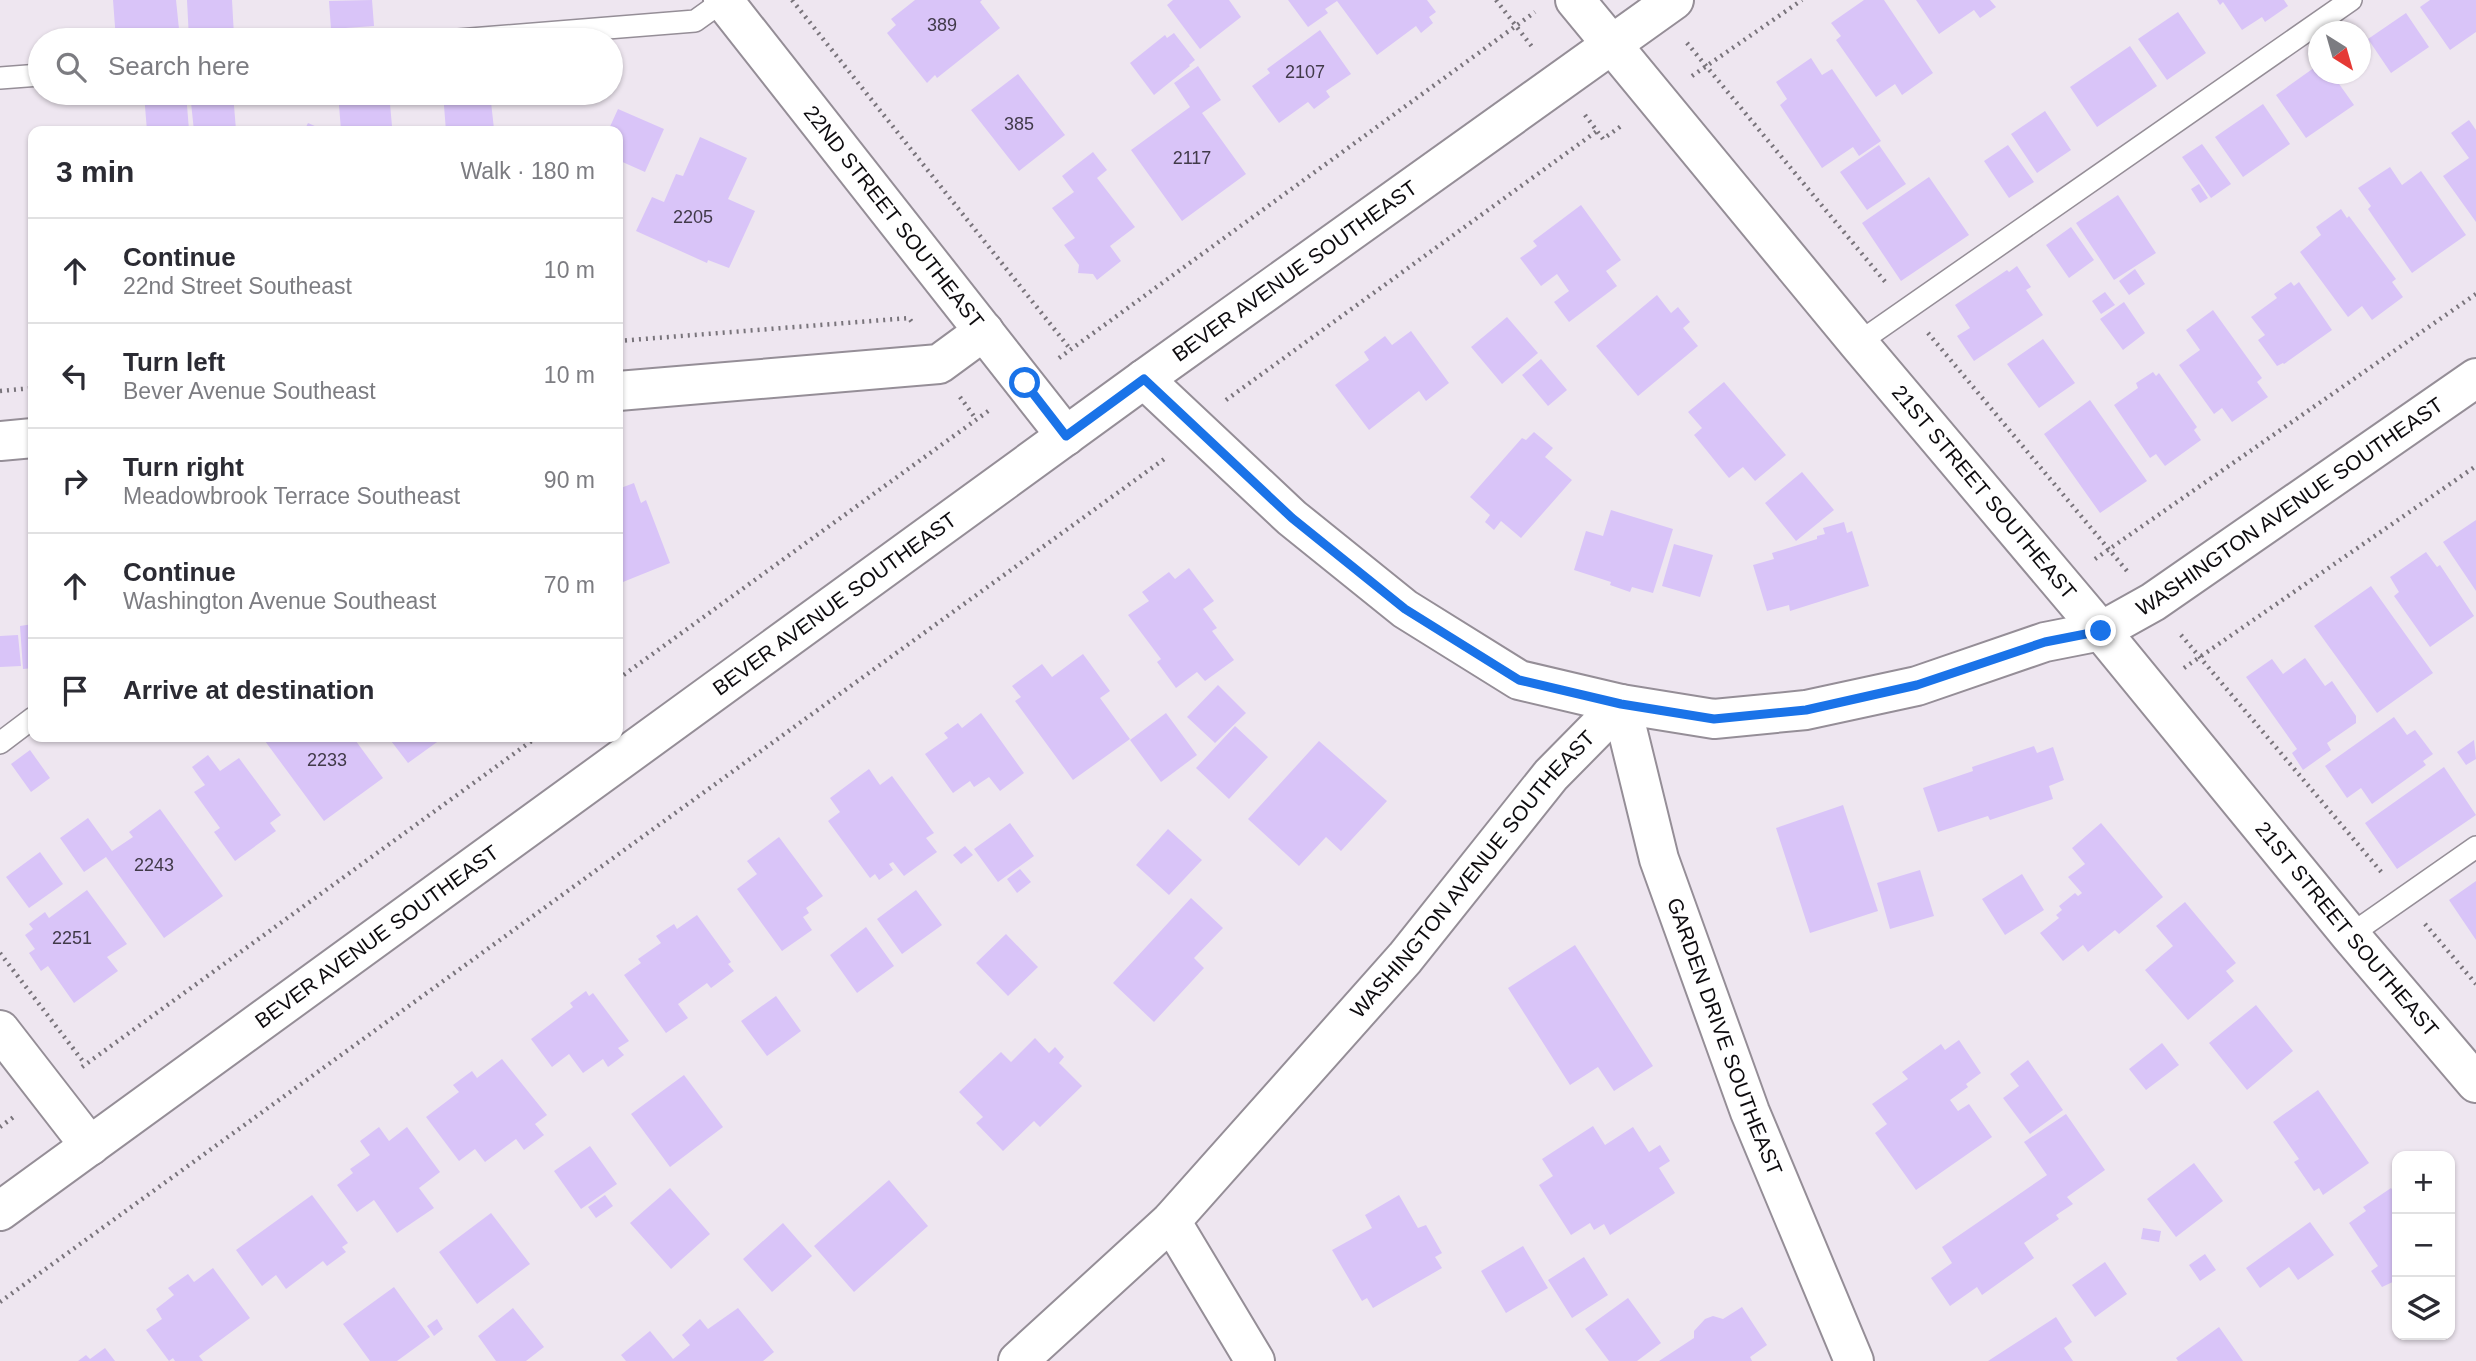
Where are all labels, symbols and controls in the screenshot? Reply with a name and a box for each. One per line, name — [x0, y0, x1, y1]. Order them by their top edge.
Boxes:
house number: 389 — [927, 15, 957, 35]
north arrow — [2308, 21, 2371, 84]
search box — [28, 28, 623, 105]
icon: search — [52, 48, 90, 86]
text: Search here — [108, 51, 250, 81]
house number: 2107 — [1285, 62, 1325, 82]
street label: 22ND STREET SOUTHEAST — [800, 101, 989, 332]
house number: 385 — [1004, 114, 1034, 134]
house number: 2117 — [1173, 148, 1211, 168]
text: 3 min — [56, 155, 134, 188]
text: Walk · 180 m — [460, 158, 595, 184]
street label: BEVER AVENUE SOUTHEAST — [1168, 175, 1421, 366]
house number: 2205 — [673, 207, 713, 227]
text: Continue — [123, 242, 236, 272]
icon: ahead — [56, 252, 94, 290]
text: 10 m — [544, 257, 595, 283]
text: 22nd Street Southeast — [123, 273, 352, 299]
text: Turn left — [123, 347, 225, 377]
icon: left — [56, 357, 94, 395]
text: 10 m — [544, 362, 595, 388]
route start — [1009, 367, 1040, 398]
text: Bever Avenue Southeast — [123, 378, 376, 404]
street label: 21ST STREET SOUTHEAST — [1888, 380, 2081, 604]
street label: WASHINGTON AVENUE SOUTHEAST — [2132, 392, 2447, 620]
text: Turn right — [123, 452, 244, 482]
icon: right — [56, 462, 94, 500]
text: 90 m — [544, 467, 595, 493]
text: Meadowbrook Terrace Southeast — [123, 483, 460, 509]
street label: BEVER AVENUE SOUTHEAST — [708, 507, 961, 700]
text: Continue — [123, 557, 236, 587]
icon: ahead — [56, 567, 94, 605]
text: 70 m — [544, 572, 595, 598]
text: Washington Avenue Southeast — [123, 588, 436, 614]
route end — [2085, 615, 2116, 646]
icon: arrive — [56, 672, 94, 710]
text: Arrive at destination — [123, 675, 374, 705]
street label: WASHINGTON AVENUE SOUTHEAST — [1345, 726, 1599, 1022]
house number: 2233 — [307, 750, 347, 770]
street label: 21ST STREET SOUTHEAST — [2251, 817, 2443, 1041]
street label: BEVER AVENUE SOUTHEAST — [251, 840, 503, 1033]
house number: 2243 — [134, 855, 174, 875]
street label: GARDEN DRIVE SOUTHEAST — [1663, 895, 1787, 1179]
house number: 2251 — [52, 928, 92, 948]
map controls — [2392, 1151, 2455, 1340]
button: + — [2392, 1151, 2455, 1214]
button: − — [2392, 1214, 2455, 1277]
button: layers — [2392, 1277, 2455, 1340]

